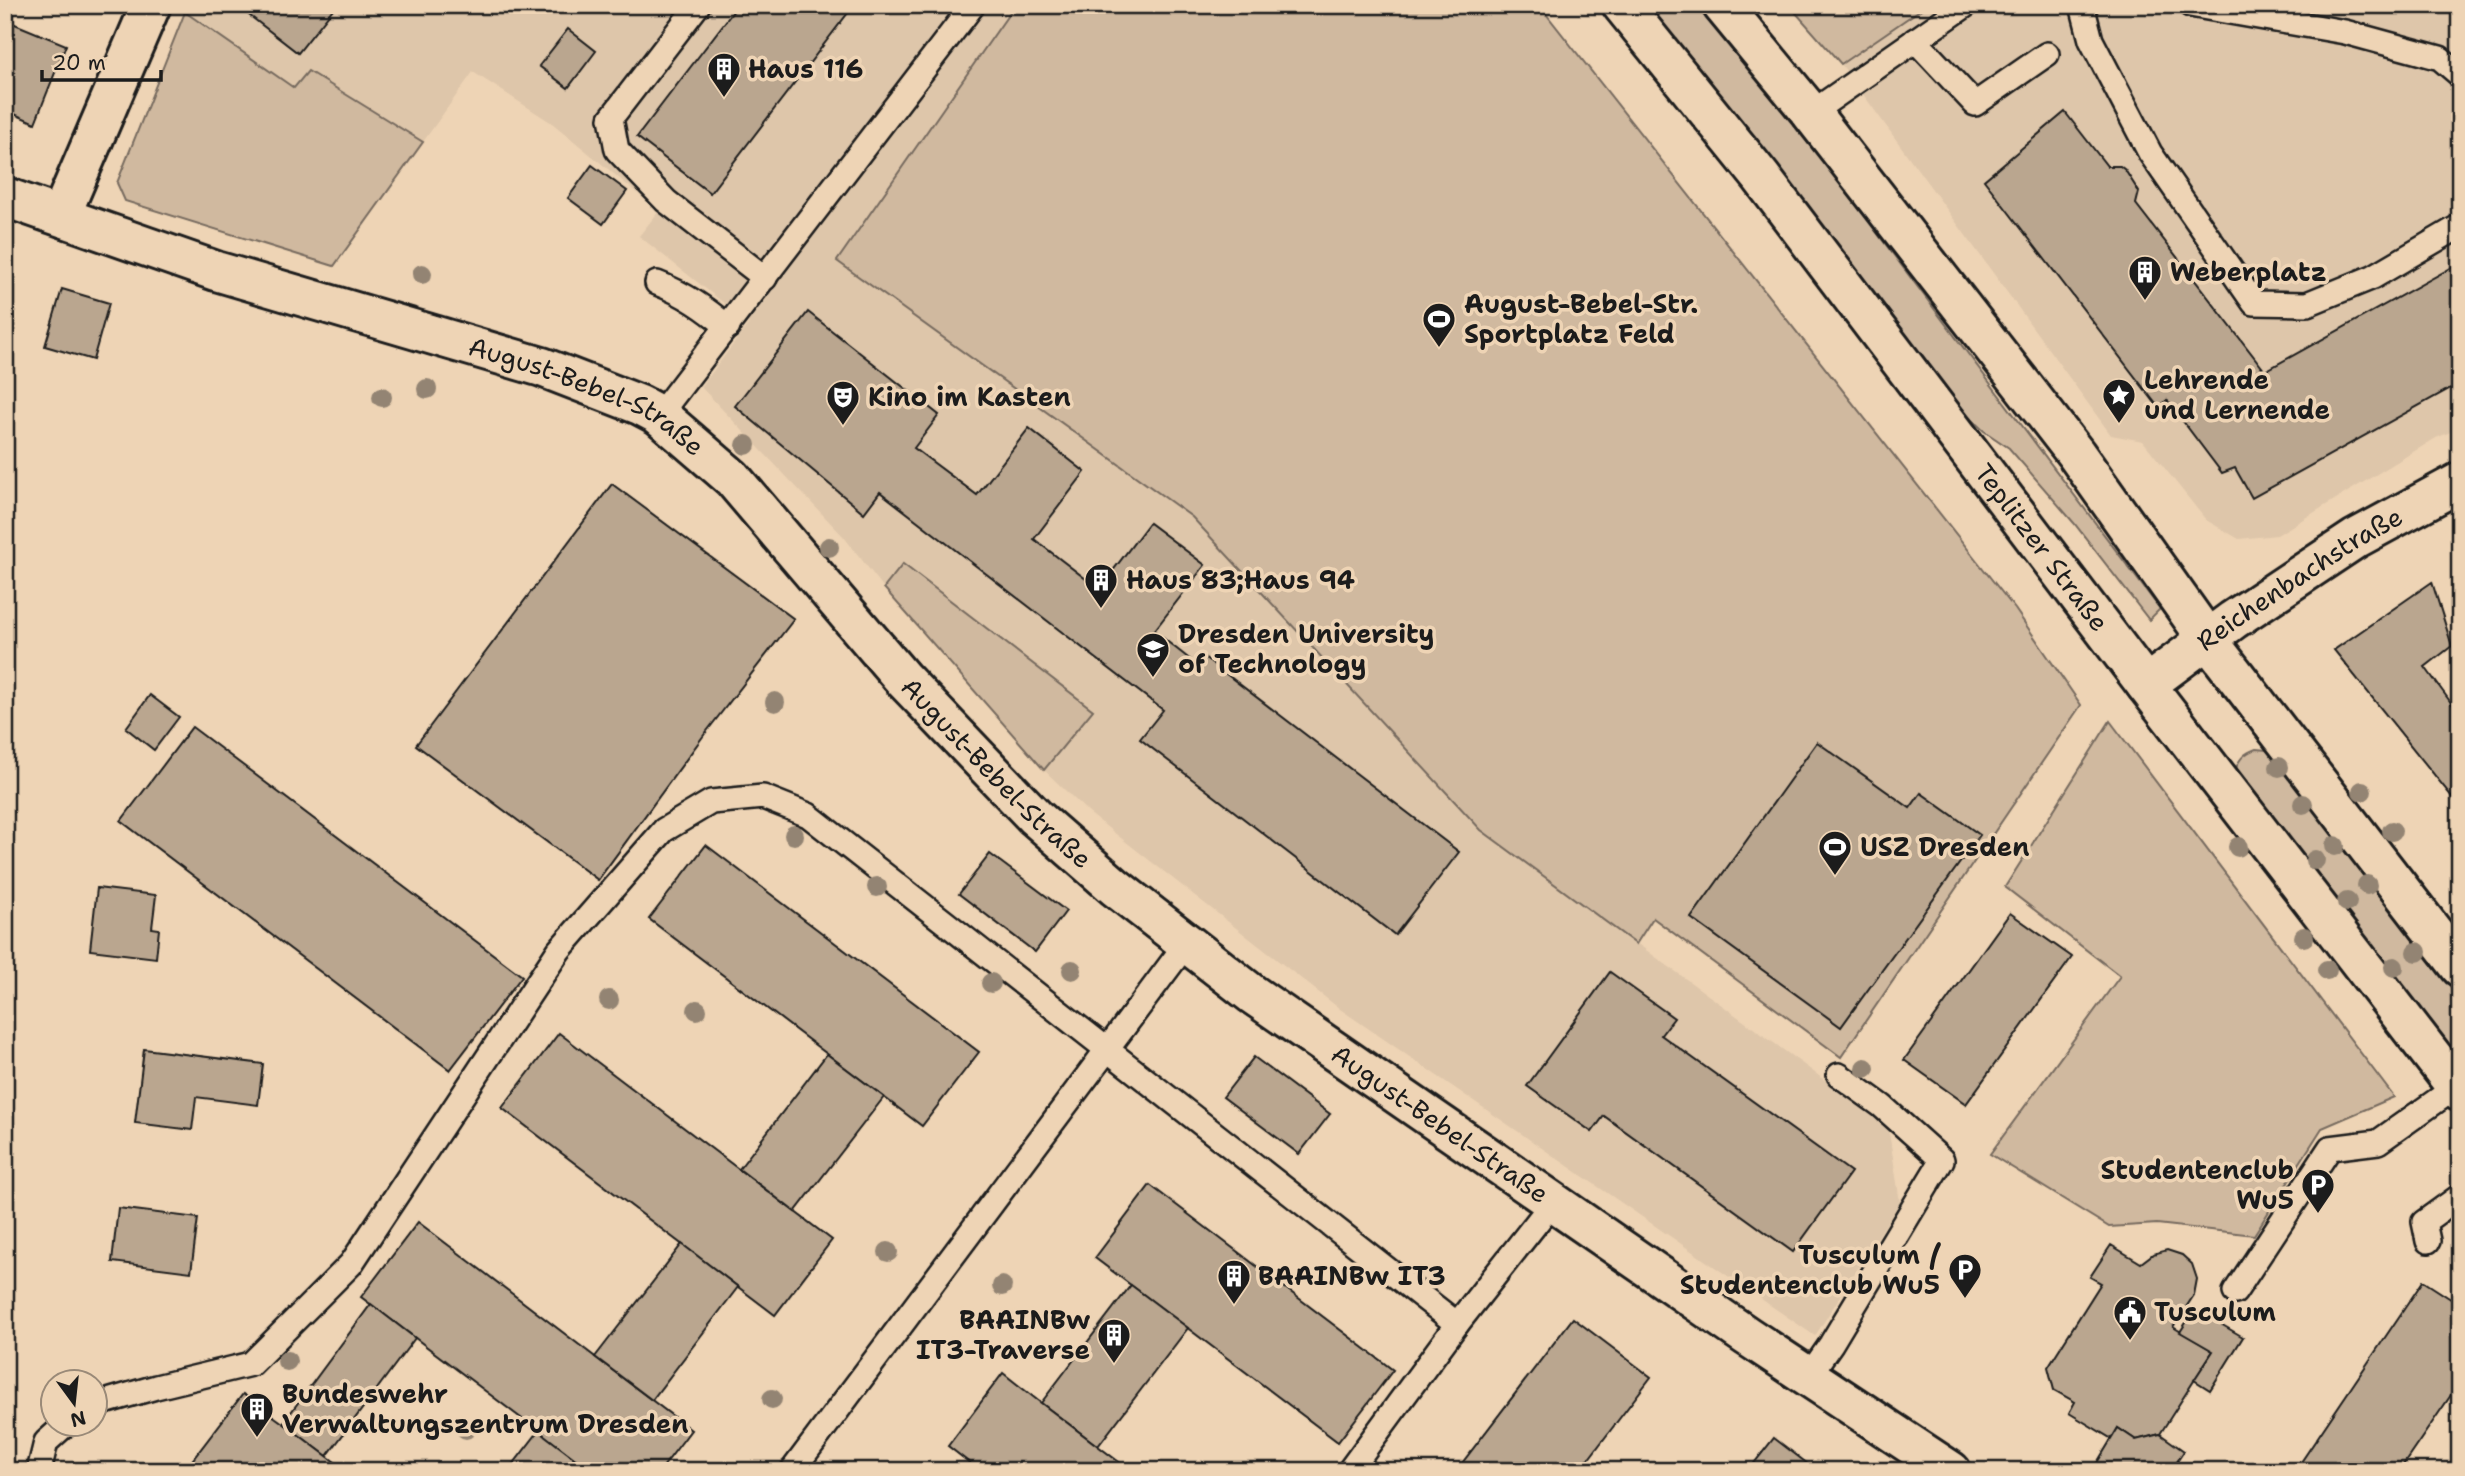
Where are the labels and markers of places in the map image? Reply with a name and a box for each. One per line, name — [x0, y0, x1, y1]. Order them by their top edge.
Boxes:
building icon: Haus 116 — [705, 50, 743, 99]
place label: Haus 116 — [748, 51, 863, 86]
building icon: Weberplatz — [2126, 253, 2164, 302]
place label: Weberplatz — [2170, 254, 2327, 289]
place label: August-Bebel-Str. Sportplatz Feld — [1464, 286, 1698, 351]
sports icon: August-Bebel-Str. Sportplatz Feld — [1420, 300, 1458, 349]
place label: Lehrende und Lernende — [2144, 362, 2330, 427]
place icon: Lehrende und Lernende — [2100, 376, 2138, 425]
theatre icon: Kino im Kasten — [824, 378, 862, 427]
place label: Kino im Kasten — [868, 379, 1071, 414]
building icon: Haus 83;Haus 94 — [1082, 561, 1120, 610]
place label: Haus 83;Haus 94 — [1126, 562, 1355, 597]
place label: Dresden University of Technology — [1178, 616, 1434, 681]
school or university icon: Dresden University of Technology — [1134, 630, 1172, 679]
sports icon: USZ Dresden — [1816, 828, 1854, 877]
place label: USZ Dresden — [1860, 829, 2030, 864]
place label: Studentenclub Wu5 — [2100, 1152, 2294, 1217]
parking icon: Studentenclub Wu5 — [2299, 1166, 2337, 1215]
place label: Tusculum / Studentenclub Wu5 — [1680, 1237, 1942, 1302]
parking icon: Tusculum / Studentenclub Wu5 — [1946, 1251, 1984, 1300]
building icon: BAAINBw IT3 — [1215, 1257, 1253, 1306]
place label: BAAINBw IT3 — [1258, 1258, 1446, 1293]
public building icon: Tusculum — [2111, 1293, 2149, 1342]
place label: Tusculum — [2154, 1294, 2276, 1329]
place label: BAAINBw IT3-Traverse — [916, 1302, 1090, 1367]
building icon: BAAINBw IT3-Traverse — [1095, 1316, 1133, 1365]
place label: Bundeswehr Verwaltungszentrum Dresden — [282, 1376, 689, 1441]
building icon: Bundeswehr Verwaltungszentrum Dresden — [238, 1390, 276, 1439]

